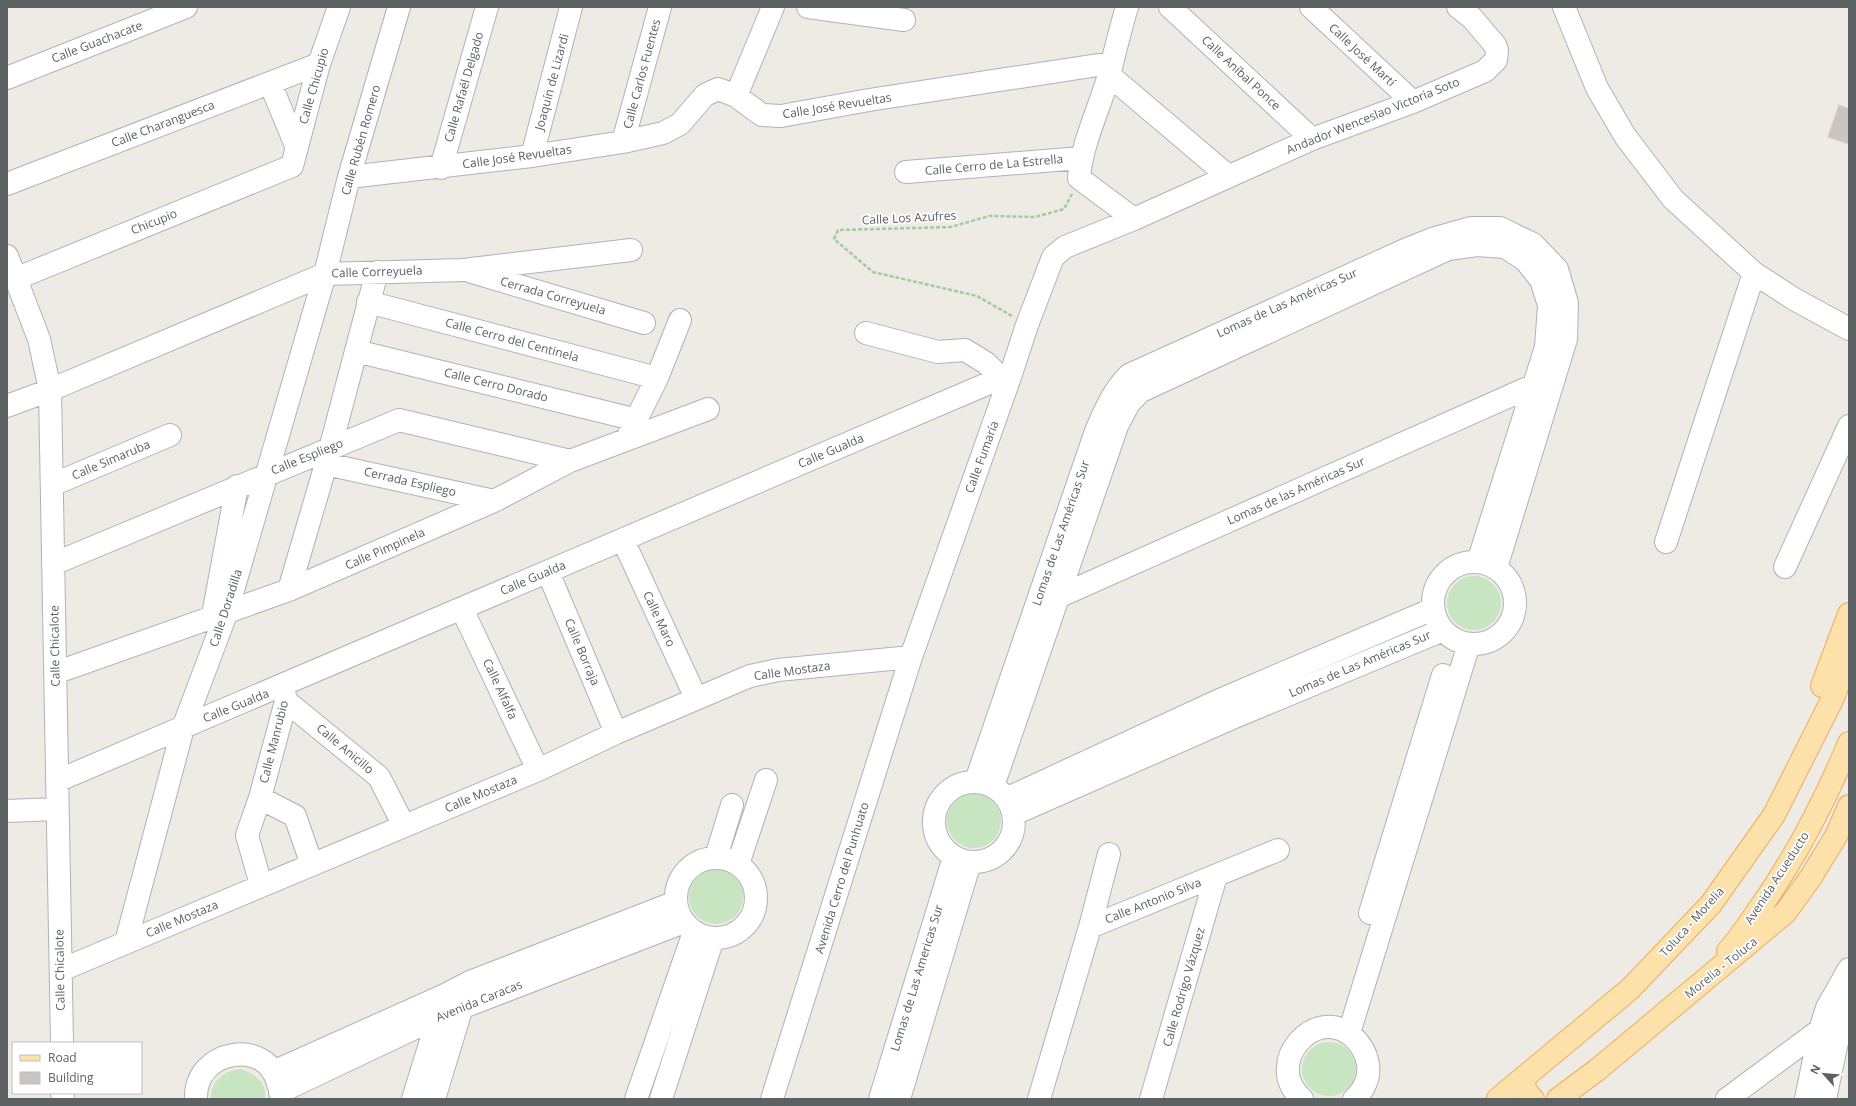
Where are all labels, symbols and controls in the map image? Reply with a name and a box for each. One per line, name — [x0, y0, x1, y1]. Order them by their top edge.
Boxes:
street label: Calle Guachacate — [49, 16, 145, 67]
street label: Calle Carlos Fuentes — [619, 17, 664, 131]
street label: Calle José Martí — [1325, 19, 1400, 91]
street label: Calle Rafaél Delgado — [440, 30, 487, 144]
street label: Calle Aníbal Ponce — [1198, 31, 1285, 114]
street label: Joaquín de Lizardi — [530, 32, 573, 133]
street label: Calle Chicupio — [294, 46, 333, 126]
street label: Andador Wenceslao Victoria Soto — [1284, 73, 1462, 158]
street label: Calle Rubén Romero — [337, 83, 384, 197]
street label: Calle José Revueltas — [781, 88, 893, 123]
street label: Calle Charanguesca — [109, 96, 217, 151]
street label: Calle José Revueltas — [461, 140, 573, 173]
street label: Calle Cerro de La Estrella — [924, 150, 1064, 179]
street label: Chicupio — [128, 205, 180, 239]
street label: Calle Los Azufres — [861, 207, 957, 228]
street label: Calle Correyuela — [331, 261, 423, 282]
street label: Lomas de Las Américas Sur — [1214, 264, 1360, 341]
street label: Cerrada Correyuela — [498, 272, 608, 319]
street label: Calle Cerro del Centinela — [443, 314, 581, 366]
street label: Calle Cerro Dorado — [442, 363, 550, 406]
street label: Calle Fumaría — [961, 418, 1003, 495]
street label: Calle Gualda — [795, 429, 866, 472]
street label: Calle Espliego — [268, 434, 345, 479]
street label: Calle Simaruba — [69, 435, 153, 484]
street label: Lomas de las Américas Sur — [1224, 452, 1368, 529]
street label: Lomas de Las Américas Sur — [1028, 458, 1093, 608]
street label: Cerrada Espliego — [362, 463, 458, 500]
street label: Calle Pimpinela — [342, 523, 427, 574]
street label: Calle Gualda — [497, 556, 568, 599]
street label: Calle Doradilla — [205, 567, 246, 649]
street label: Calle Maro — [639, 588, 680, 649]
street label: Calle Chicalote — [45, 605, 64, 687]
street label: Calle Borraja — [561, 616, 604, 688]
street label: Lomas de Las Américas Sur — [1286, 626, 1433, 701]
street label: Calle Alfalfa — [479, 656, 522, 722]
street label: Calle Mostaza — [753, 657, 831, 684]
street label: Calle Gualda — [200, 685, 271, 727]
street label: Calle Manrubio — [255, 699, 292, 785]
street label: Calle Anicillo — [313, 720, 378, 778]
street label: Calle Mostaza — [442, 771, 520, 816]
street label: Avenida Cerro del Punhuato — [810, 800, 873, 956]
street label: Avenida Acueducto — [1740, 828, 1813, 927]
street label: Calle Antonio Silva — [1102, 873, 1204, 928]
street label: Toluca - Morelia — [1655, 883, 1728, 960]
street label: Calle Mostaza — [143, 896, 221, 941]
street label: Lomas de Las Americas Sur — [886, 902, 947, 1053]
street label: Calle Rodrigo Vázquez — [1158, 925, 1209, 1049]
street label: Calle Chicalote — [50, 929, 69, 1011]
street label: Morelia - Toluca — [1681, 933, 1761, 1002]
street label: Avenida Caracas — [433, 975, 525, 1026]
legend — [12, 1042, 142, 1094]
text: Road — [48, 1049, 77, 1066]
north arrow — [1804, 1054, 1844, 1094]
text: N — [1806, 1062, 1823, 1077]
text: Building — [48, 1069, 94, 1086]

